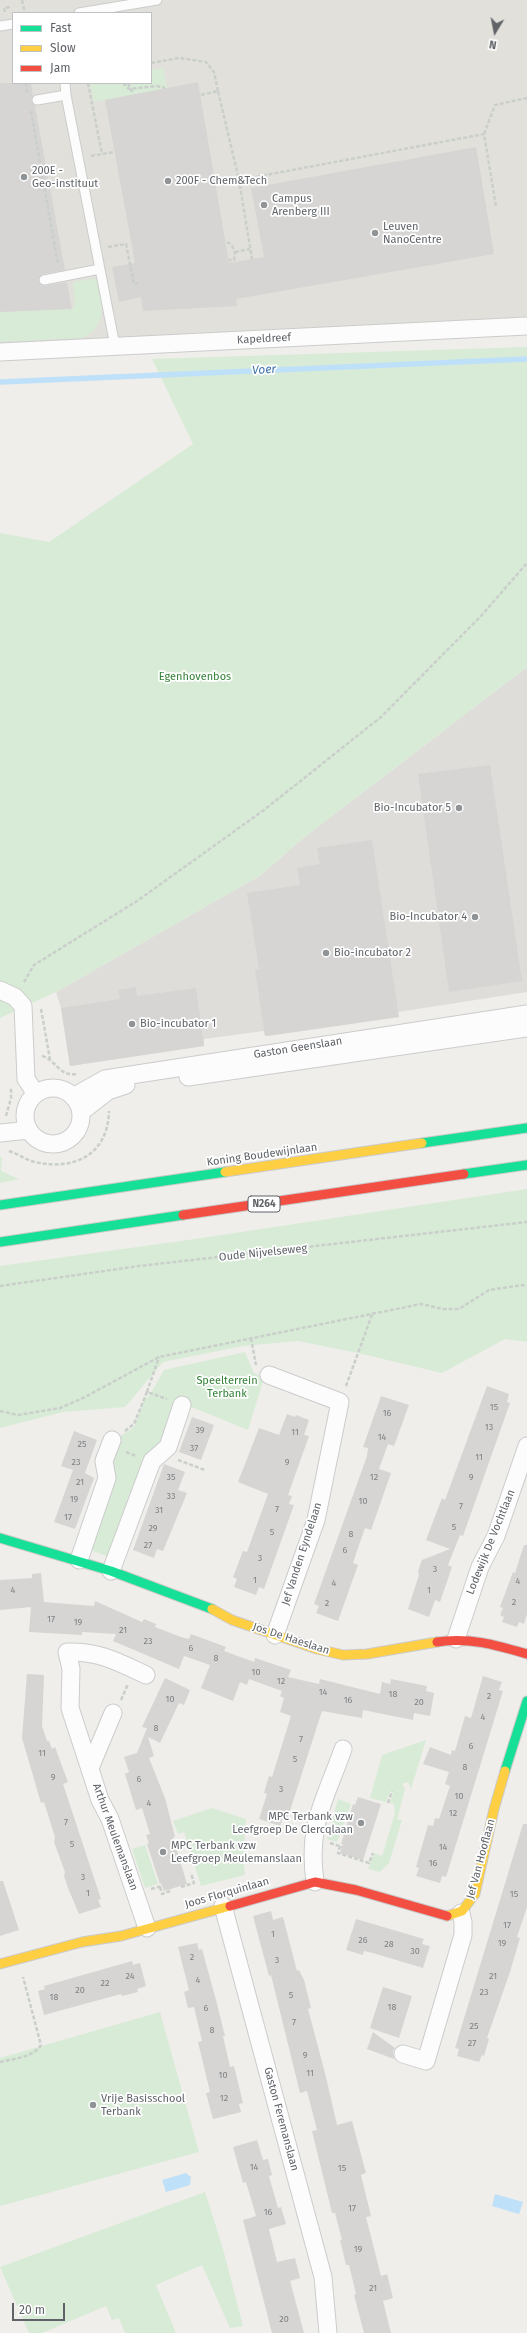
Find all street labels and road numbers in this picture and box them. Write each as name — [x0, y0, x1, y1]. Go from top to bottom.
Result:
street label: Kapeldreef — [237, 331, 291, 347]
street label: Gaston Geenslaan — [253, 1034, 343, 1062]
street label: Koning Boudewijnlaan — [206, 1141, 318, 1169]
road number: N264 — [248, 1196, 280, 1212]
street label: Oude Nijvelseweg — [218, 1242, 308, 1264]
street label: Lodewijk De Vochtlaan — [464, 1488, 518, 1596]
street label: Jef Vanden Eyndelaan — [279, 1501, 325, 1607]
street label: Jos De Haeslaan — [251, 1620, 331, 1658]
street label: Arthur Meulemanslaan — [89, 1782, 141, 1892]
street label: Jef Van Hooflaan — [464, 1818, 498, 1900]
street label: Joos Florquinlaan — [183, 1875, 271, 1911]
street label: Gaston Feremanslaan — [261, 2066, 301, 2172]

